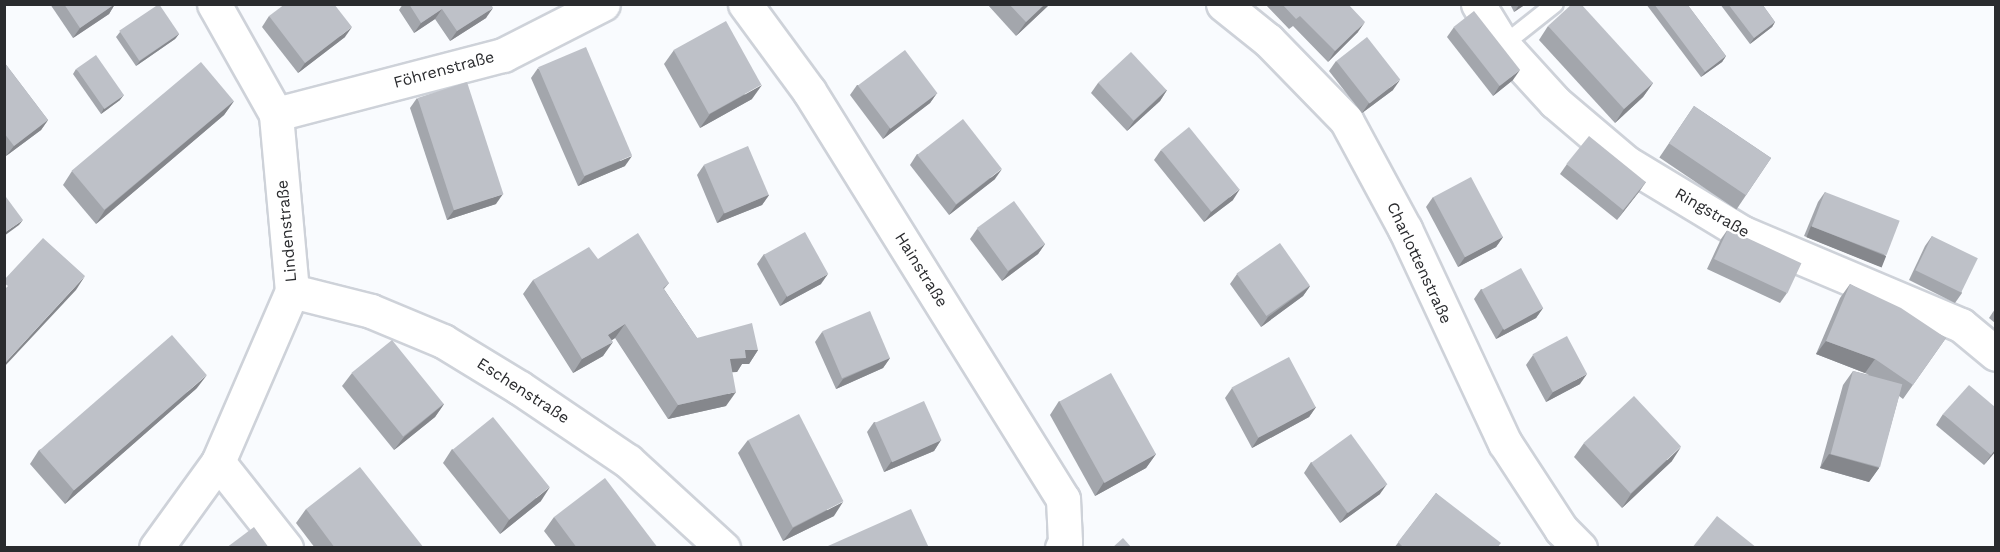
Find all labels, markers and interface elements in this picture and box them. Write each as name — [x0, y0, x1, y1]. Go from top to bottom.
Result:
street label: Föhrenstraße — [392, 47, 496, 93]
street label: Lindenstraße — [273, 179, 301, 283]
street label: Ringstraße — [1671, 184, 1753, 242]
street label: Charlottenstraße — [1382, 199, 1456, 327]
street label: Hainstraße — [890, 229, 952, 311]
street label: Eschenstraße — [473, 354, 573, 428]

